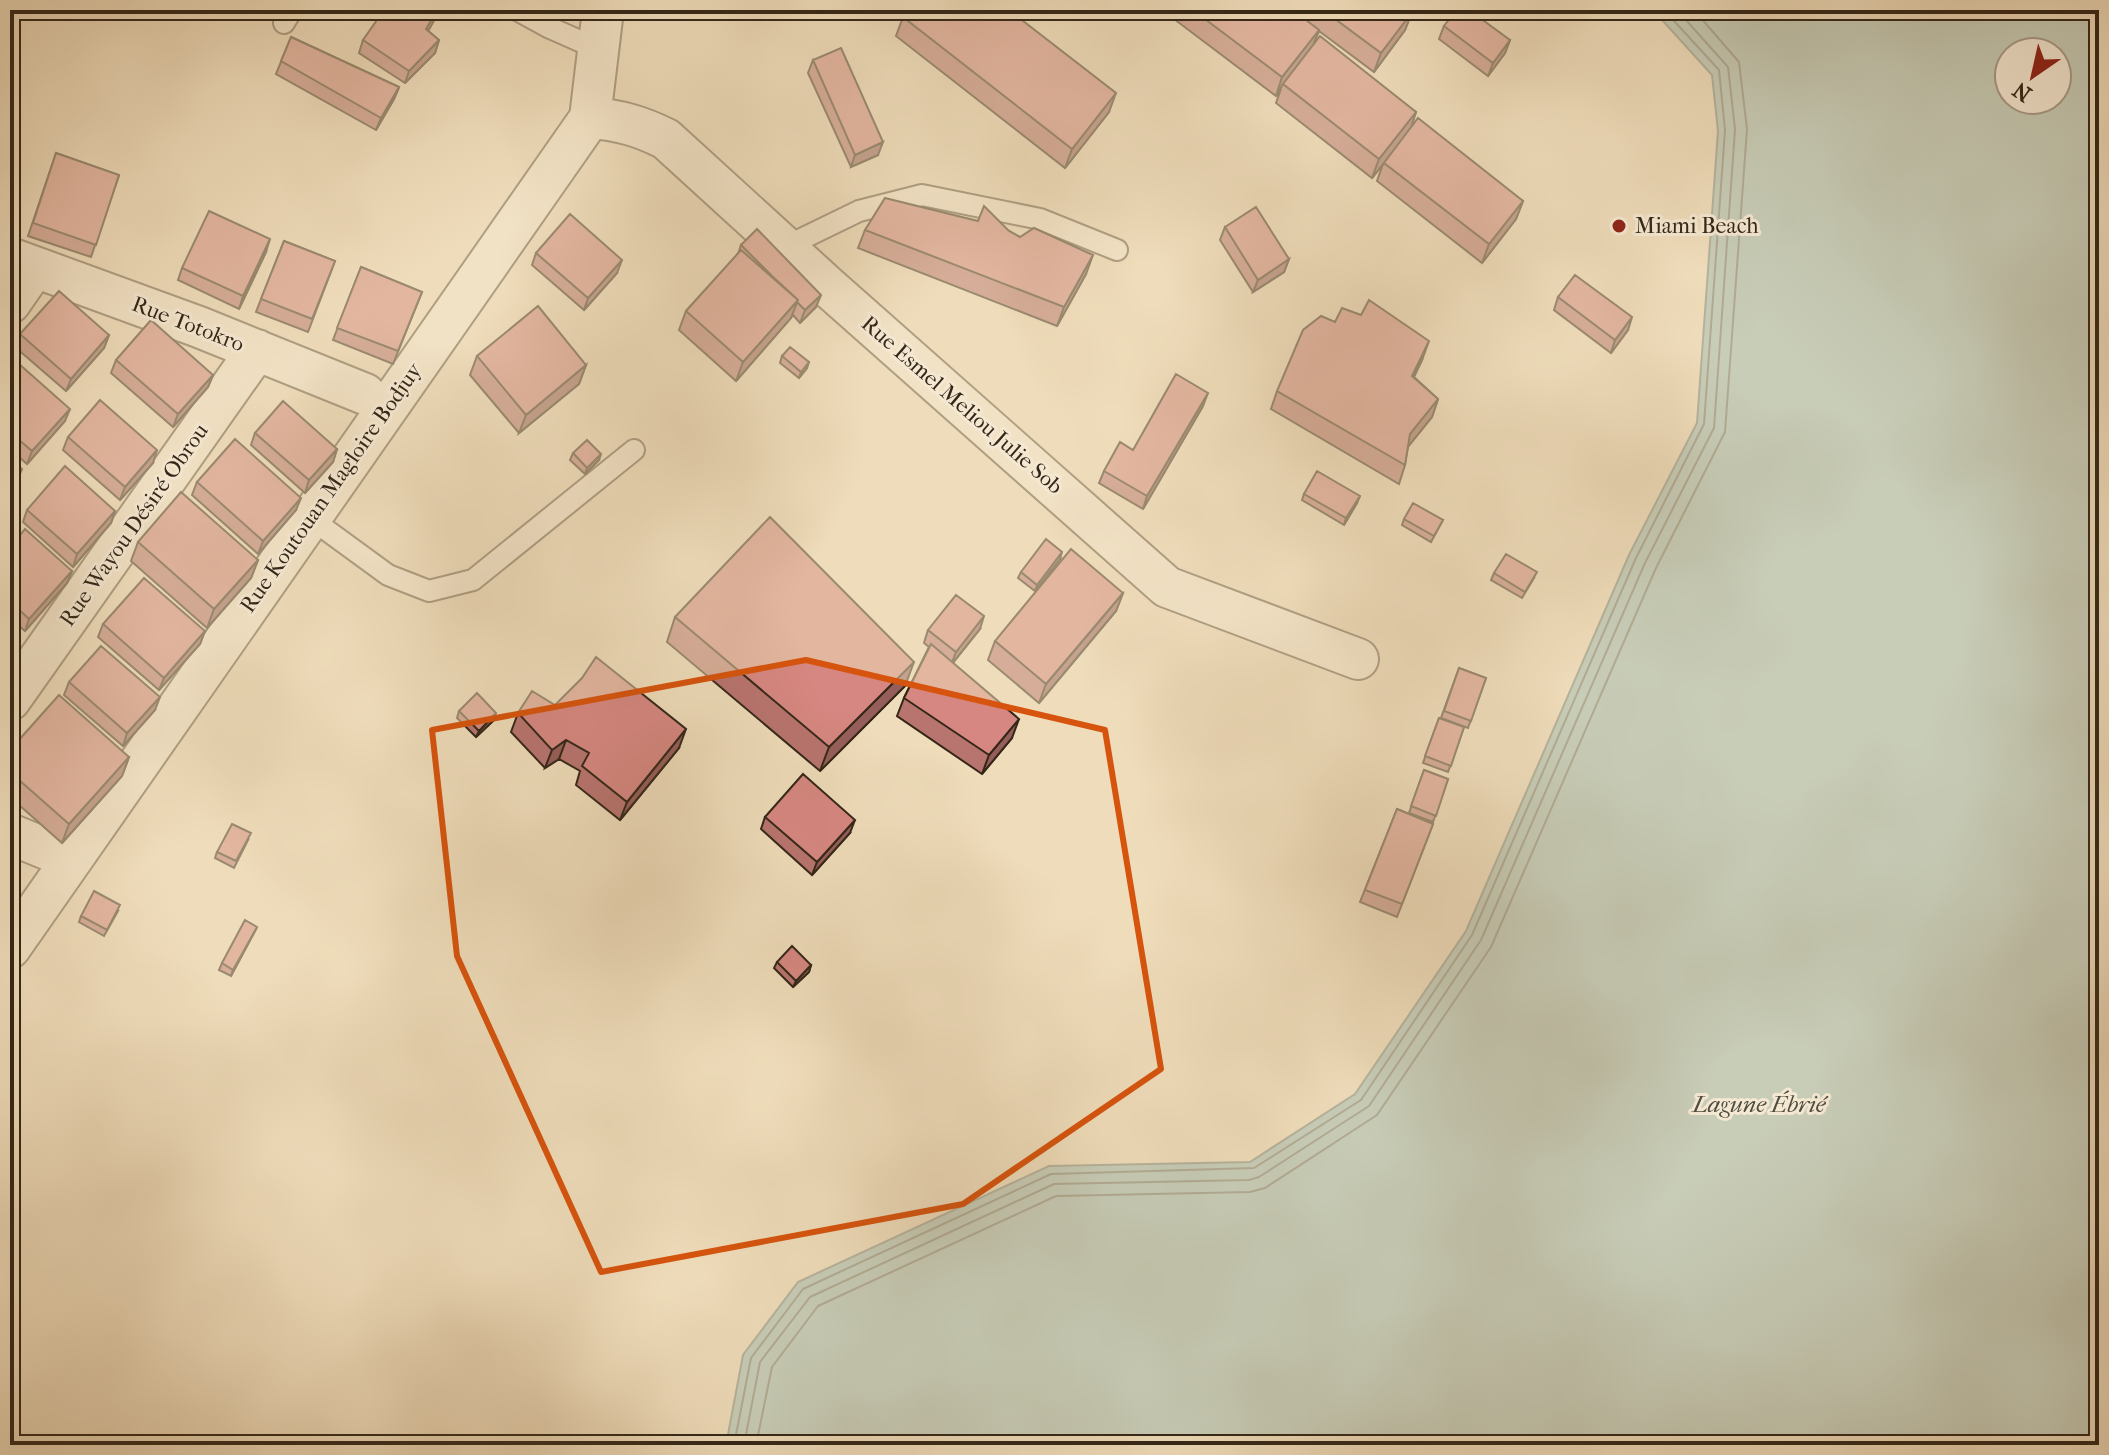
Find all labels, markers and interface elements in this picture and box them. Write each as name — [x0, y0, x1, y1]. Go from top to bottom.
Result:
north arrow — [1993, 36, 2073, 116]
text: N — [2008, 76, 2037, 107]
place label: Miami Beach — [1635, 213, 1759, 239]
marker: Miami Beach — [1610, 217, 1628, 235]
street label: Rue Totokro — [128, 291, 248, 357]
street label: Rue Esmel Meliou Julie Sob — [856, 310, 1068, 500]
street label: Rue Koutouan Magloire Bodjuy — [235, 357, 428, 618]
street label: Rue Wayou Désiré Obrou — [54, 418, 214, 631]
water label: Lagune Ébrié — [1691, 1090, 1829, 1118]

